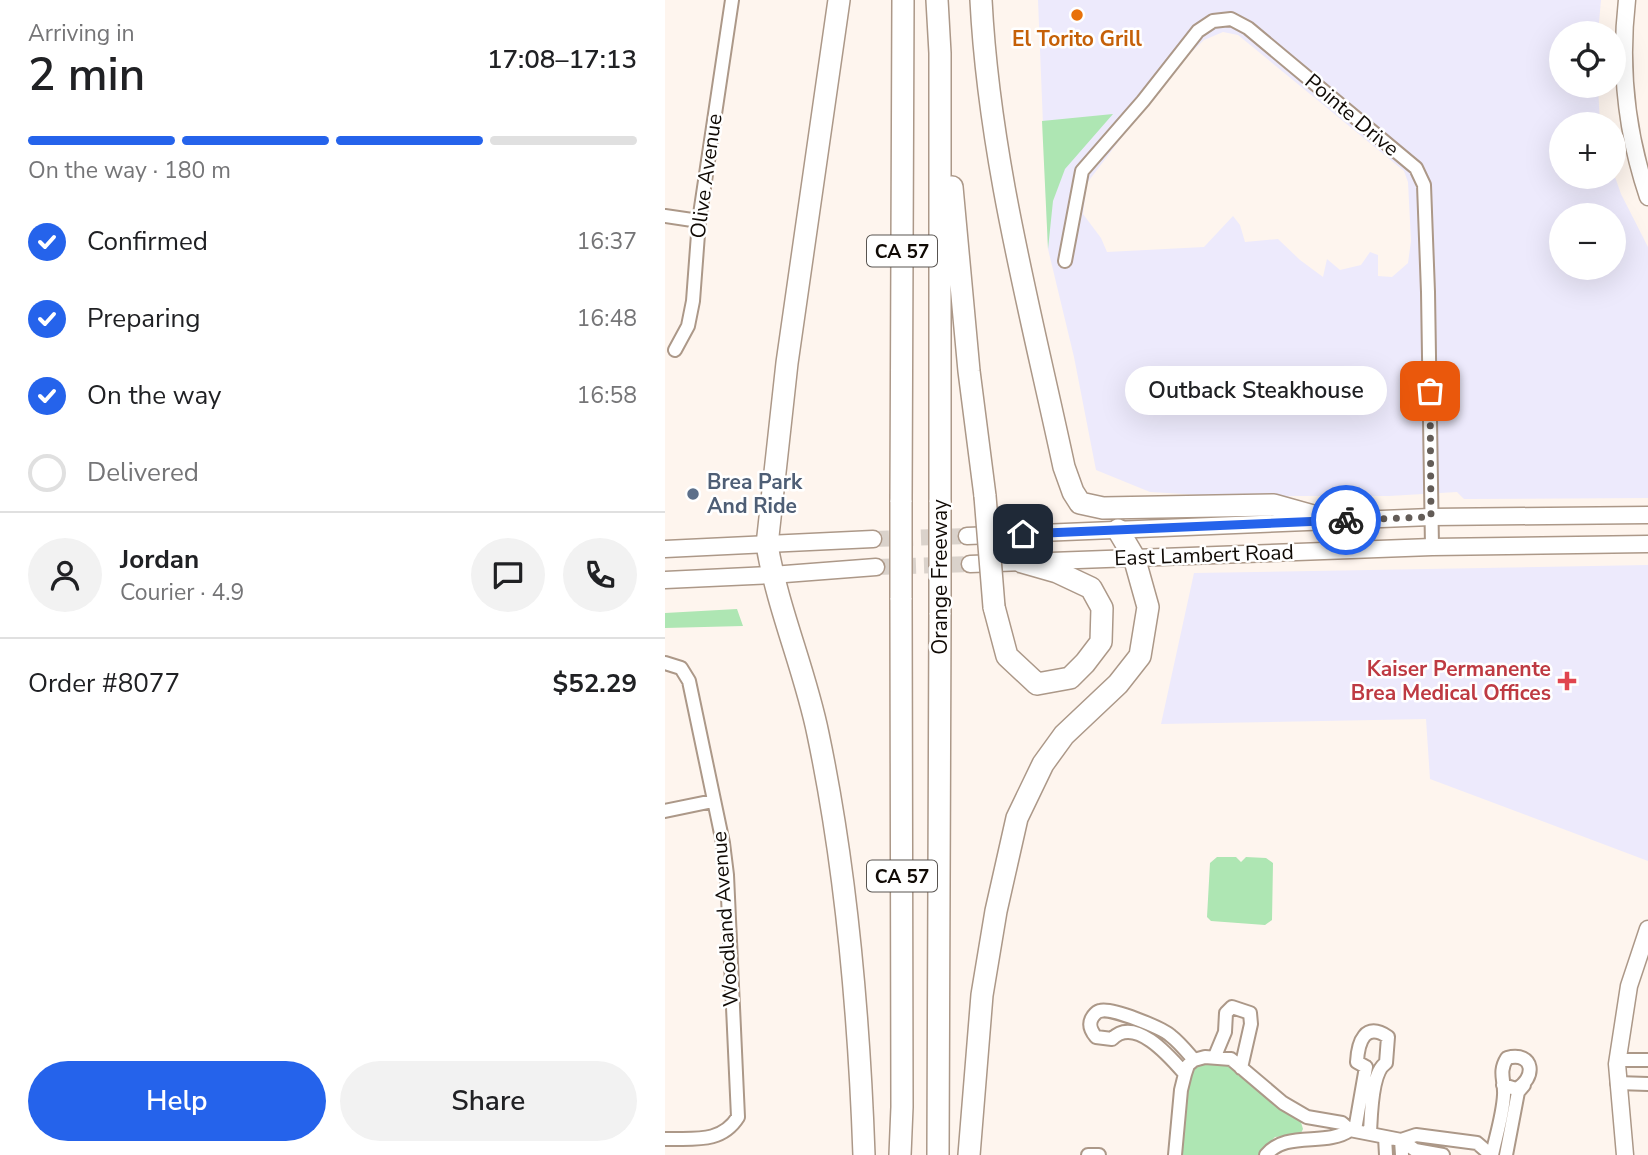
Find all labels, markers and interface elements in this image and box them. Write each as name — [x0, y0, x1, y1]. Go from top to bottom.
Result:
marker: El Torito Grill — [1069, 7, 1085, 23]
text: Arriving in — [28, 18, 135, 49]
map controls — [1549, 21, 1626, 280]
button: locate — [1549, 21, 1626, 98]
place label: El Torito Grill — [1012, 25, 1142, 53]
text: 17:08–17:13 — [487, 42, 637, 77]
text: 2 min — [28, 43, 145, 106]
street label: Pointe Drive — [1299, 67, 1405, 163]
street label: Olive Avenue — [683, 112, 729, 240]
button: + — [1549, 112, 1626, 189]
text: On the way · 180 m — [28, 155, 231, 186]
button: − — [1549, 203, 1626, 280]
icon: check — [28, 223, 66, 261]
text: Confirmed — [87, 224, 208, 259]
text: 16:37 — [577, 226, 637, 257]
road number: CA 57 — [867, 235, 937, 266]
icon: check — [28, 300, 66, 338]
text: Preparing — [87, 301, 200, 336]
text: 16:48 — [577, 303, 637, 334]
pin — [1400, 361, 1460, 421]
callout: Outback Steakhouse — [1126, 366, 1388, 416]
icon: bag — [1411, 372, 1449, 410]
text: Outback Steakhouse — [1148, 375, 1364, 406]
icon: check — [28, 377, 66, 415]
text: On the way — [87, 378, 221, 413]
text: 16:58 — [577, 380, 637, 411]
text: Delivered — [87, 455, 199, 490]
place label: Brea Park And Ride — [707, 468, 803, 520]
courier — [1311, 485, 1381, 555]
marker: Brea Park And Ride — [685, 486, 701, 502]
street label: Orange Freeway — [926, 499, 954, 655]
icon: bike — [1327, 501, 1365, 539]
pin — [993, 504, 1053, 564]
icon: home — [1004, 515, 1042, 553]
button: person — [28, 538, 102, 612]
button: chat — [471, 538, 545, 612]
button: phone — [563, 538, 637, 612]
street label: East Lambert Road — [1114, 538, 1294, 572]
text: Jordan — [120, 542, 199, 577]
text: Courier · 4.9 — [120, 577, 244, 608]
place label: Kaiser Permanente Brea Medical Offices — [1351, 655, 1551, 707]
text: Order #8077 — [28, 666, 180, 701]
text: $52.29 — [553, 666, 637, 701]
marker: Kaiser Permanente Brea Medical Offices — [1557, 671, 1577, 691]
street label: Woodland Avenue — [705, 830, 745, 1008]
road number: CA 57 — [867, 860, 937, 891]
button: Help — [28, 1061, 326, 1141]
button: Share — [340, 1061, 637, 1141]

